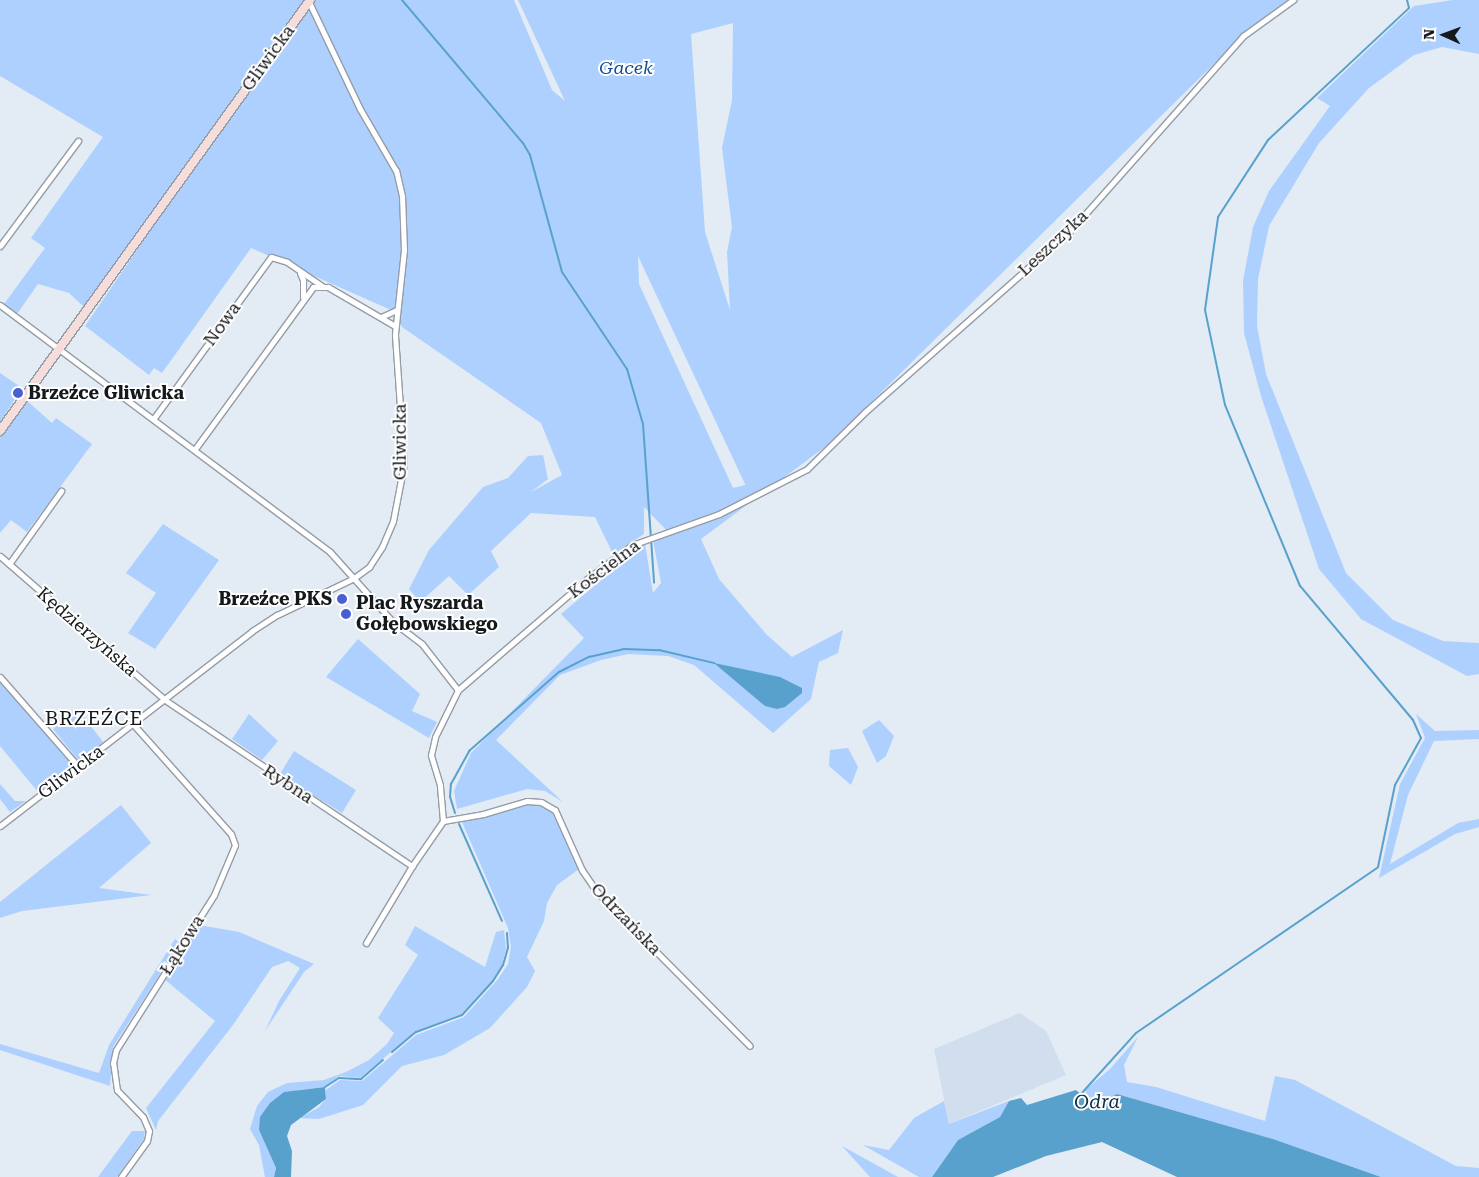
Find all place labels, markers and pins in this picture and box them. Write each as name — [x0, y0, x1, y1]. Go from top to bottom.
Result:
place label: Brzeźce Gliwicka — [28, 382, 184, 404]
marker: Brzeźce Gliwicka — [12, 387, 24, 399]
place label: Brzeźce PKS — [218, 588, 332, 610]
marker: Brzeźce PKS — [336, 593, 348, 605]
place label: Plac Ryszarda Gołębowskiego — [356, 593, 498, 636]
marker: Plac Ryszarda Gołębowskiego — [340, 608, 352, 620]

